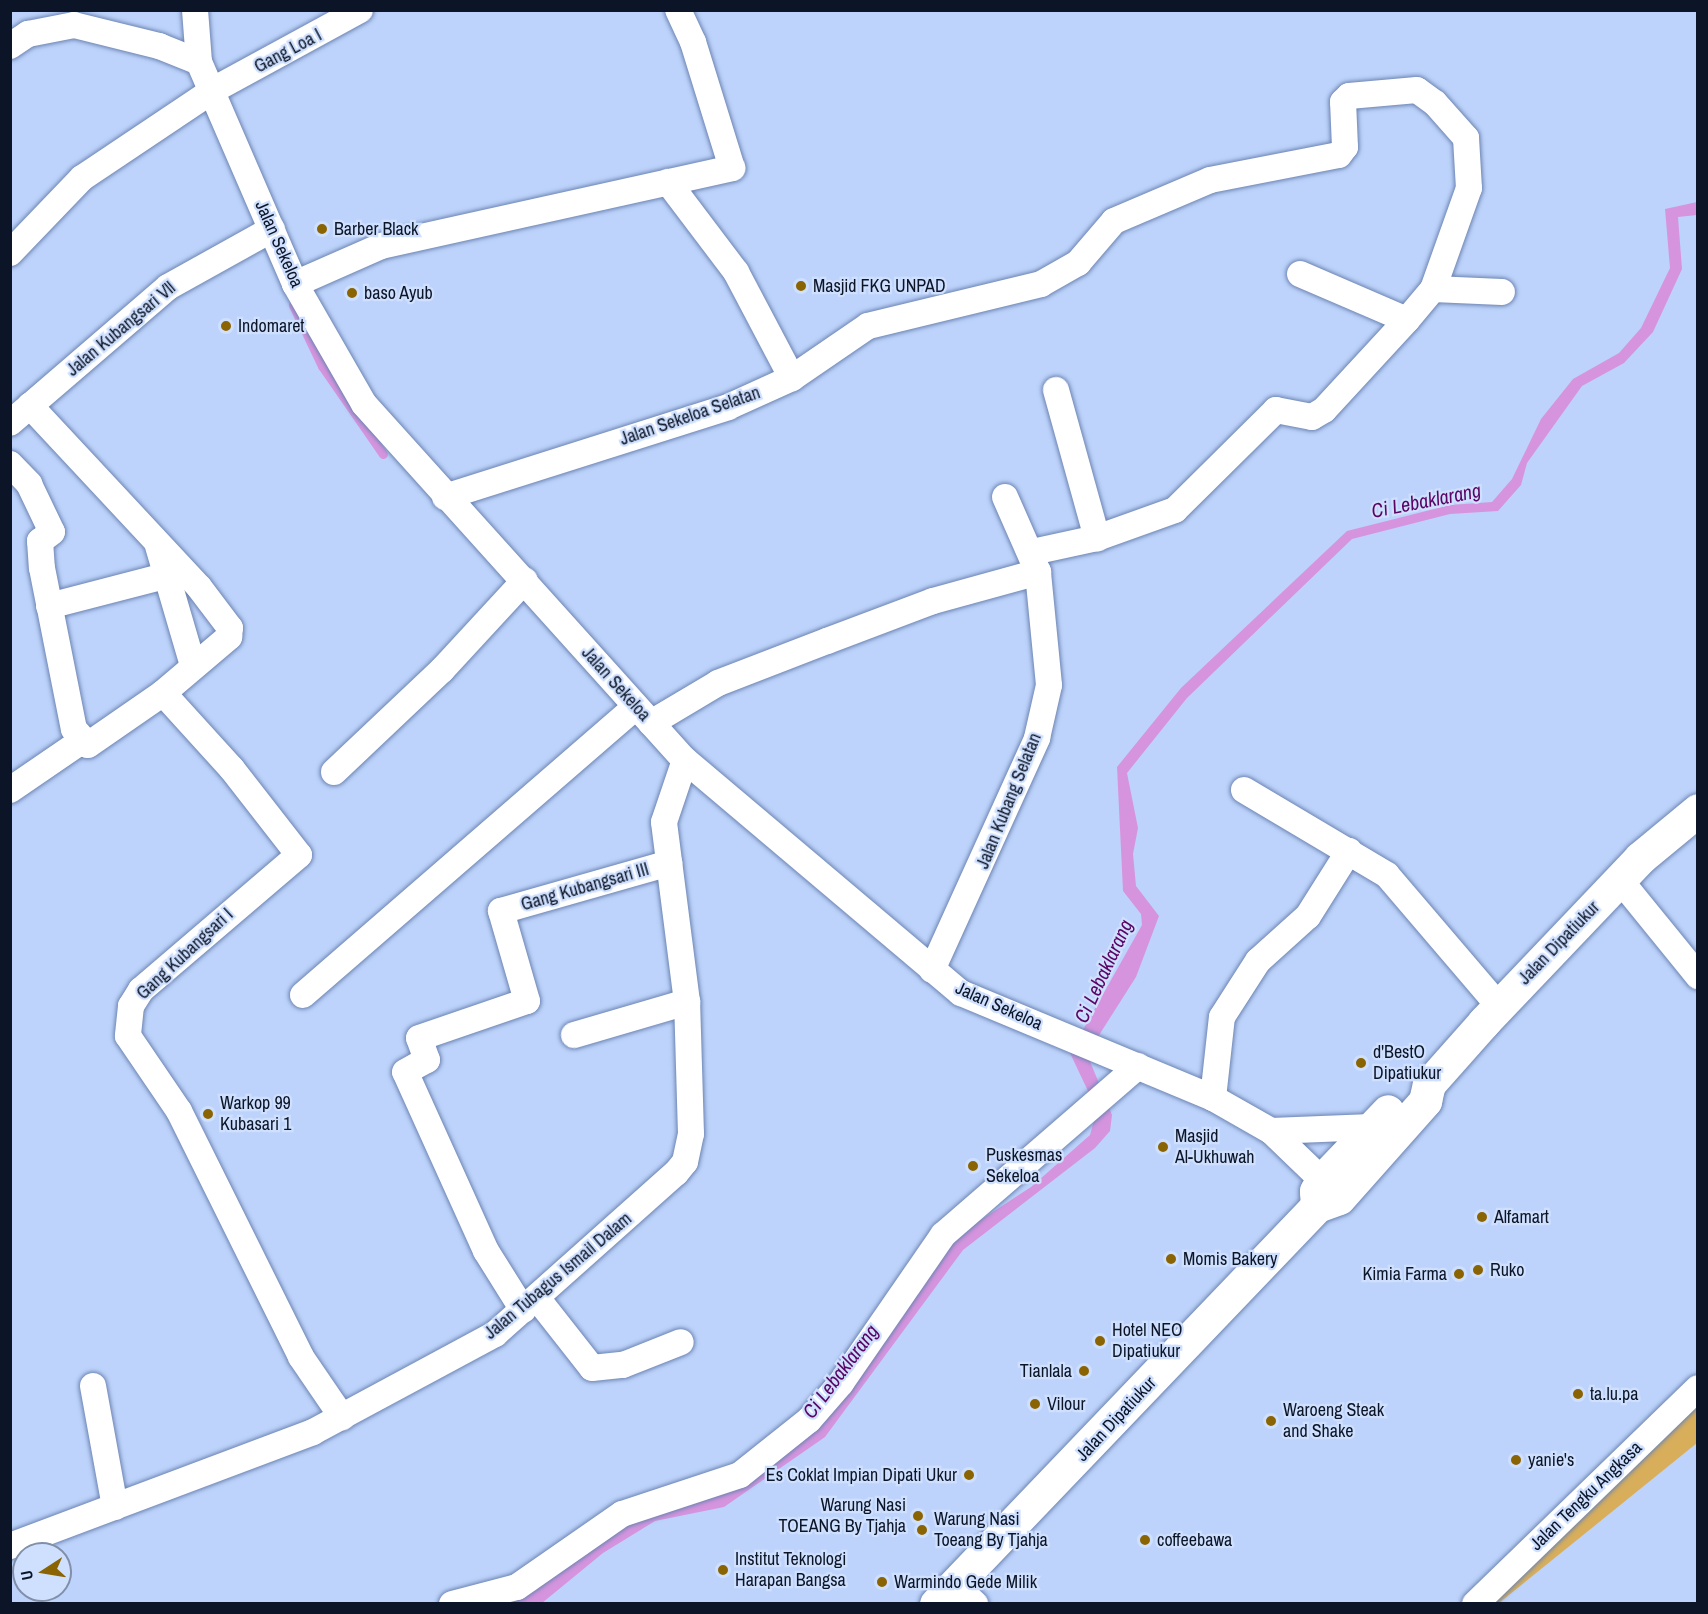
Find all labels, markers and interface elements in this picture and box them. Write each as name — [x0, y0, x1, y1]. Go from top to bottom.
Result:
street label: Gang Loa I — [251, 24, 325, 78]
street label: Jalan Sekeloa — [250, 197, 308, 291]
place label: Barber Black — [334, 218, 418, 240]
marker: Barber Black — [315, 222, 329, 236]
place label: Masjid FKG UNPAD — [813, 275, 946, 297]
street label: Jalan Kubangsari Vll — [62, 277, 180, 381]
marker: Masjid FKG UNPAD — [794, 279, 808, 293]
place label: baso Ayub — [364, 282, 433, 304]
marker: baso Ayub — [345, 286, 359, 300]
place label: Indomaret — [238, 315, 304, 337]
marker: Indomaret — [219, 319, 233, 333]
street label: Jalan Sekeloa Selatan — [617, 382, 763, 450]
water label: Ci Lebaklarang — [1369, 478, 1483, 522]
street label: Jalan Sekeloa — [577, 642, 655, 726]
street label: Jalan Kubang Selatan — [972, 730, 1046, 872]
street label: Gang Kubangsari III — [519, 858, 651, 916]
street label: Jalan Dipatiukur — [1514, 897, 1604, 989]
street label: Gang Kubangsari I — [132, 904, 238, 1004]
water label: Ci Lebaklarang — [1069, 916, 1137, 1026]
street label: Jalan Sekeloa — [952, 977, 1046, 1035]
place label: d'BestO Dipatiukur — [1373, 1042, 1441, 1084]
marker: d'BestO Dipatiukur — [1354, 1056, 1368, 1070]
place label: Warkop 99 Kubasari 1 — [220, 1093, 291, 1136]
marker: Warkop 99 Kubasari 1 — [201, 1107, 215, 1121]
place label: Masjid Al-Ukhuwah — [1175, 1126, 1255, 1168]
marker: Masjid Al-Ukhuwah — [1156, 1140, 1170, 1154]
place label: Puskesmas Sekeloa — [986, 1145, 1062, 1188]
marker: Puskesmas Sekeloa — [964, 1157, 982, 1175]
place label: Alfamart — [1494, 1206, 1549, 1228]
street label: Jalan Tubagus Ismail Dalam — [480, 1208, 636, 1344]
marker: Alfamart — [1475, 1210, 1489, 1224]
place label: Momis Bakery — [1183, 1248, 1277, 1270]
marker: Momis Bakery — [1164, 1252, 1178, 1266]
place label: Ruko — [1490, 1259, 1524, 1281]
place label: Kimia Farma — [1362, 1263, 1447, 1285]
marker: Ruko — [1471, 1263, 1485, 1277]
marker: Kimia Farma — [1452, 1267, 1466, 1281]
water label: Ci Lebaklarang — [797, 1319, 883, 1423]
place label: Hotel NEO Dipatiukur — [1112, 1320, 1183, 1362]
marker: Hotel NEO Dipatiukur — [1093, 1334, 1107, 1348]
place label: Tianlala — [1020, 1360, 1072, 1382]
marker: Tianlala — [1077, 1364, 1091, 1378]
street label: Jalan Dipatiukur — [1071, 1372, 1161, 1466]
place label: ta.lu.pa — [1590, 1383, 1638, 1405]
marker: ta.lu.pa — [1571, 1387, 1585, 1401]
place label: Vilour — [1047, 1393, 1085, 1415]
marker: Vilour — [1028, 1397, 1042, 1411]
place label: Waroeng Steak and Shake — [1283, 1400, 1384, 1442]
marker: Waroeng Steak and Shake — [1264, 1414, 1278, 1428]
street label: Jalan Tengku Angkasa — [1525, 1437, 1647, 1555]
place label: yanie's — [1528, 1449, 1574, 1471]
marker: yanie's — [1509, 1453, 1523, 1467]
place label: Es Coklat Impian Dipati Ukur — [766, 1464, 957, 1486]
marker: Es Coklat Impian Dipati Ukur — [962, 1468, 976, 1482]
place label: Warung Nasi TOEANG By Tjahja — [778, 1495, 906, 1538]
marker: Warung Nasi TOEANG By Tjahja — [911, 1509, 925, 1523]
place label: Warung Nasi Toeang By Tjahja — [934, 1509, 1048, 1552]
marker: Warung Nasi Toeang By Tjahja — [915, 1523, 929, 1537]
place label: coffeebawa — [1157, 1529, 1232, 1551]
marker: coffeebawa — [1138, 1533, 1152, 1547]
north arrow — [12, 1542, 72, 1602]
place label: Institut Teknologi Harapan Bangsa — [735, 1549, 847, 1592]
marker: Institut Teknologi Harapan Bangsa — [716, 1563, 730, 1577]
text: U — [15, 1568, 38, 1582]
place label: Warmindo Gede Milik — [894, 1571, 1037, 1593]
marker: Warmindo Gede Milik — [875, 1575, 889, 1589]

